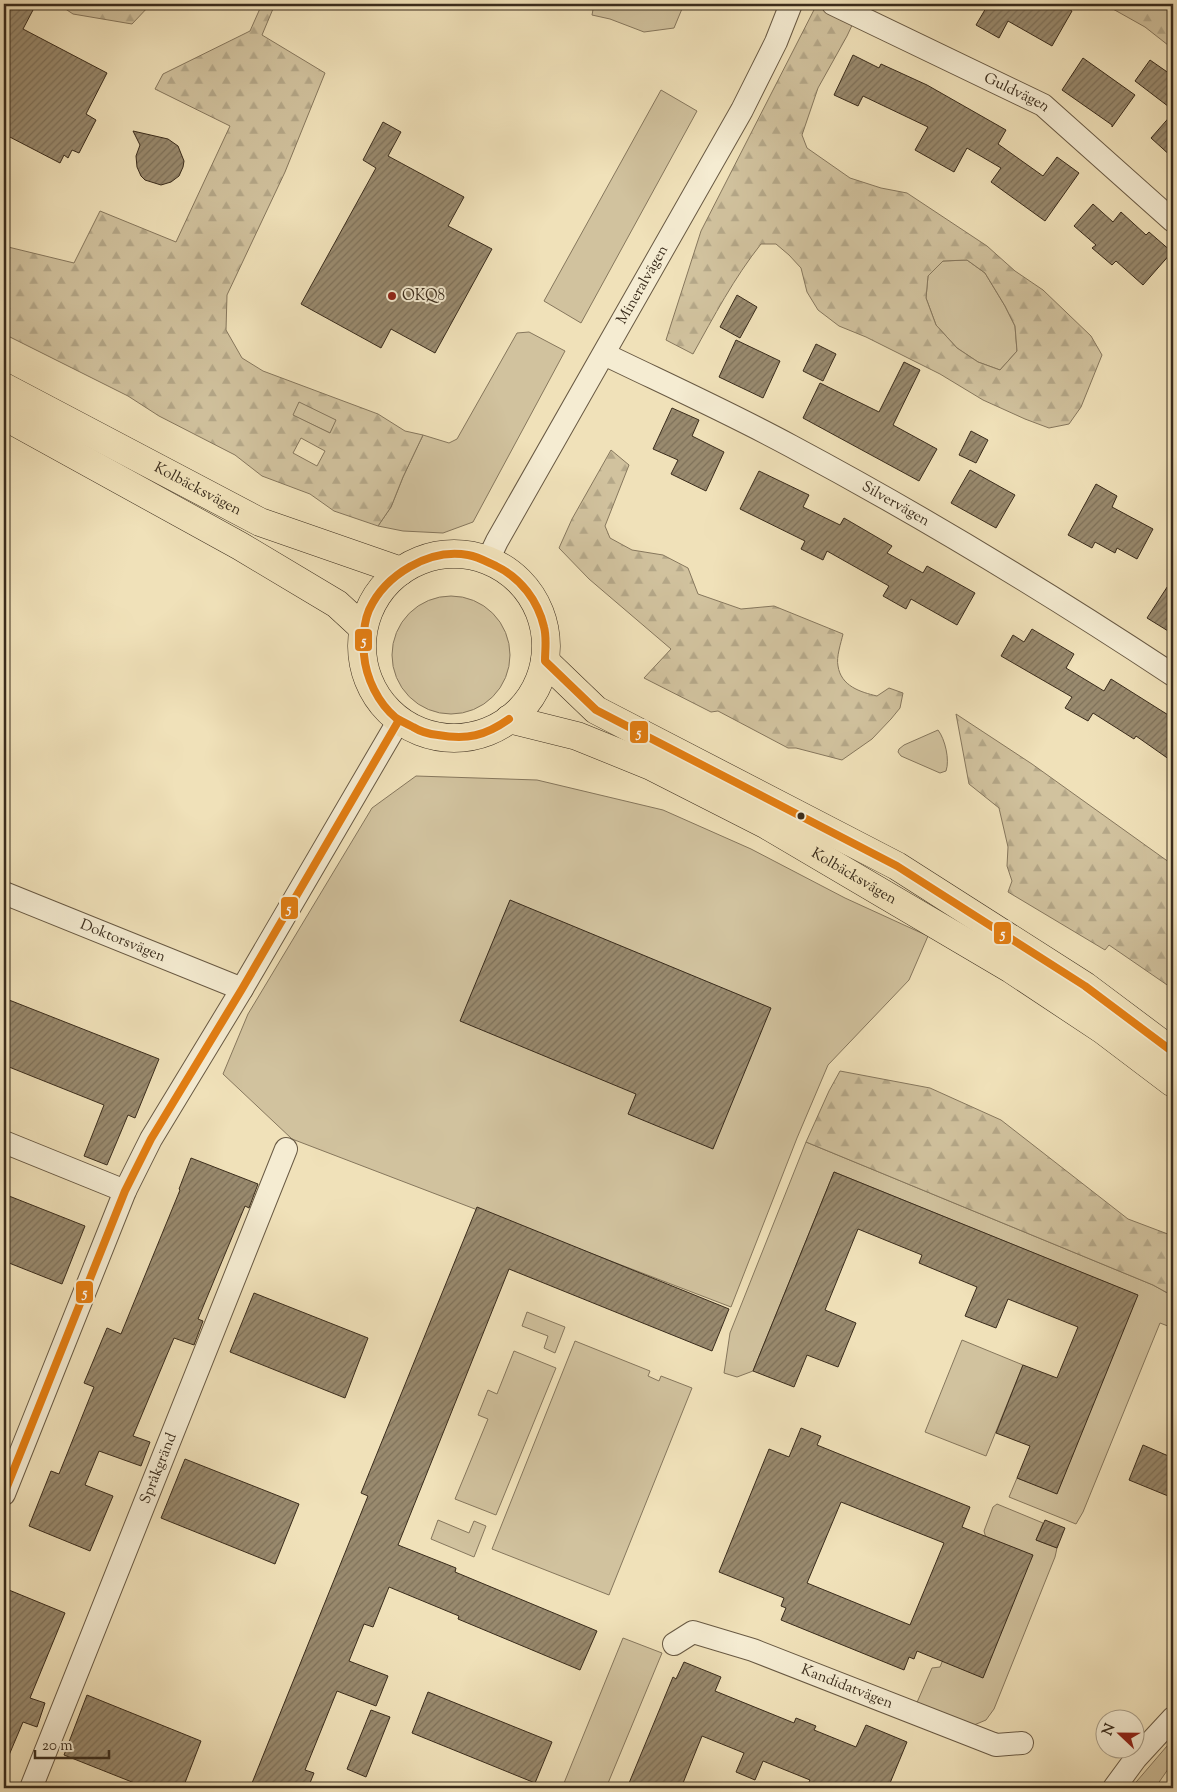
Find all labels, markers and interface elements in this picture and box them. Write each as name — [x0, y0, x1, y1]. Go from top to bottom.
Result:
street label: Guldvägen — [980, 68, 1055, 117]
street label: Mineralvägen — [612, 241, 674, 328]
place label: OKQ8 — [402, 286, 445, 307]
marker: OKQ8 — [386, 290, 398, 302]
street label: Kolbäcksvägen — [150, 457, 245, 521]
street label: Silvervägen — [858, 476, 934, 532]
line badge: 5 — [354, 628, 373, 652]
text: 5 — [361, 632, 367, 652]
line badge: 5 — [629, 720, 649, 744]
text: 5 — [636, 724, 642, 744]
unlabelled marker — [796, 811, 806, 821]
street label: Kolbäcksvägen — [807, 843, 901, 910]
line badge: 5 — [280, 896, 299, 920]
text: 5 — [286, 900, 292, 920]
street label: Doktorsvägen — [77, 914, 169, 968]
line badge: 5 — [993, 921, 1012, 945]
text: 5 — [1000, 925, 1006, 945]
line badge: 5 — [75, 1280, 94, 1304]
text: 5 — [82, 1284, 88, 1304]
street label: Språkgränd — [135, 1429, 182, 1507]
street label: Kandidatvägen — [798, 1659, 896, 1714]
north arrow — [1094, 1710, 1144, 1760]
text: N — [1098, 1721, 1121, 1739]
scale bar — [35, 1727, 109, 1759]
text: 20 m — [42, 1736, 73, 1757]

